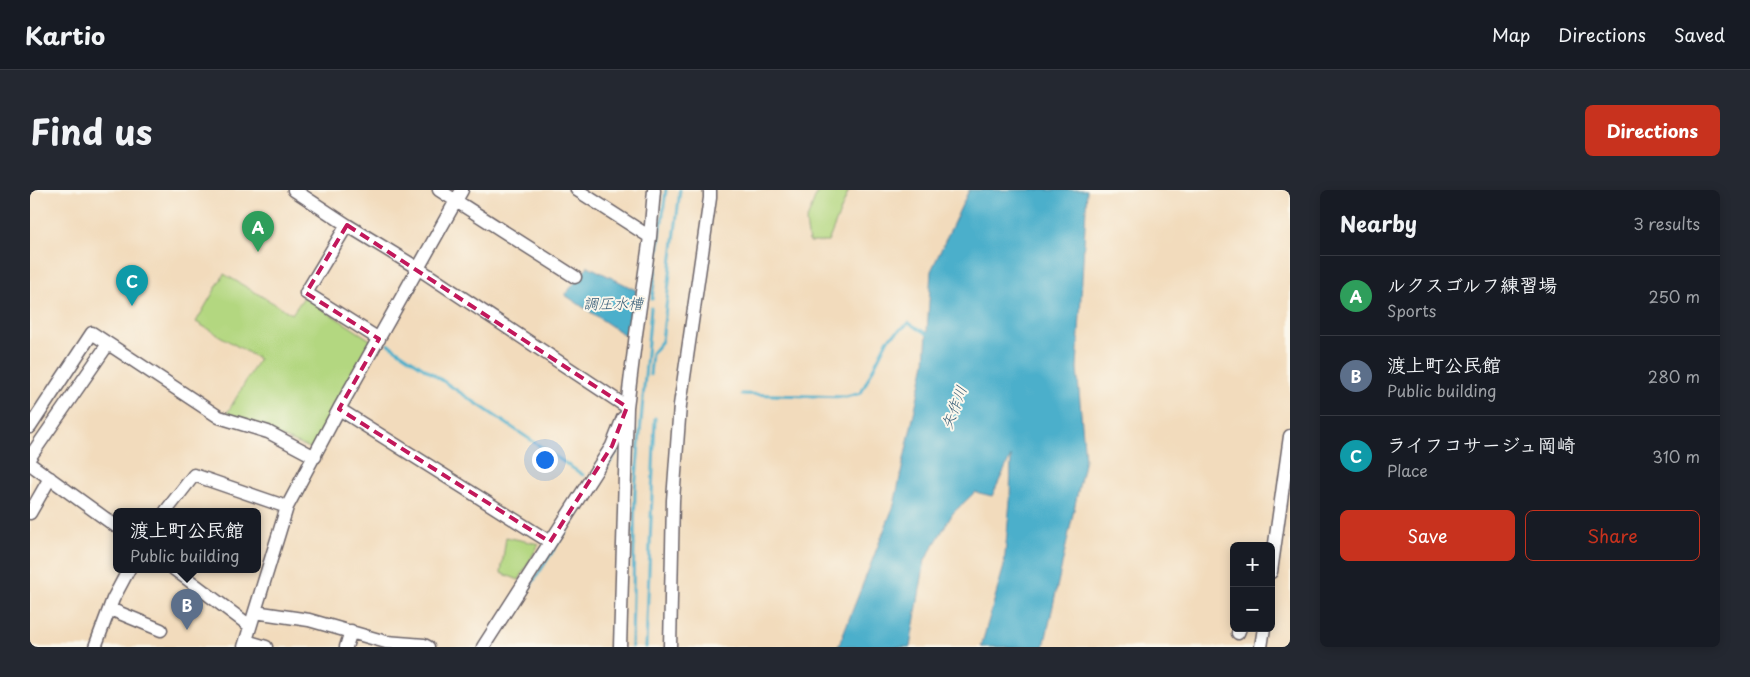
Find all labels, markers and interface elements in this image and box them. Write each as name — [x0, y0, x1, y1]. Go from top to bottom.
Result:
text: Kartio — [25, 17, 105, 53]
text: Map — [1492, 21, 1530, 48]
text: Directions — [1558, 21, 1646, 48]
text: Saved — [1674, 21, 1725, 48]
text: Find us — [30, 104, 152, 157]
button: Directions — [1585, 105, 1720, 156]
text: Nearby — [1340, 207, 1417, 239]
pin: A — [242, 211, 274, 252]
text: 3 results — [1633, 211, 1700, 235]
pin: C — [116, 265, 148, 306]
text: ルクスゴルフ練習場 — [1387, 270, 1557, 298]
text: A — [1350, 284, 1362, 308]
text: 250 m — [1649, 284, 1700, 308]
water label: 調圧水槽 — [583, 291, 645, 314]
text: Sports — [1387, 298, 1436, 322]
text: 渡上町公民館 — [1387, 350, 1501, 378]
text: B — [1351, 364, 1361, 388]
text: 280 m — [1648, 364, 1700, 388]
text: Public building — [1387, 378, 1497, 402]
water label: 矢作川 — [934, 382, 972, 432]
text: ライフコサージュ岡崎 — [1387, 430, 1575, 458]
text: C — [1350, 444, 1362, 468]
text: 310 m — [1652, 444, 1700, 468]
your location — [532, 447, 558, 473]
text: Place — [1387, 458, 1428, 482]
popup — [113, 508, 261, 573]
button: Save — [1340, 510, 1515, 561]
button: Share — [1525, 510, 1700, 561]
text: 渡上町公民館 — [130, 515, 244, 543]
map controls — [1230, 542, 1275, 632]
button: + — [1230, 542, 1275, 587]
text: Public building — [130, 543, 240, 567]
button: − — [1230, 587, 1275, 632]
pin: B — [171, 589, 203, 630]

